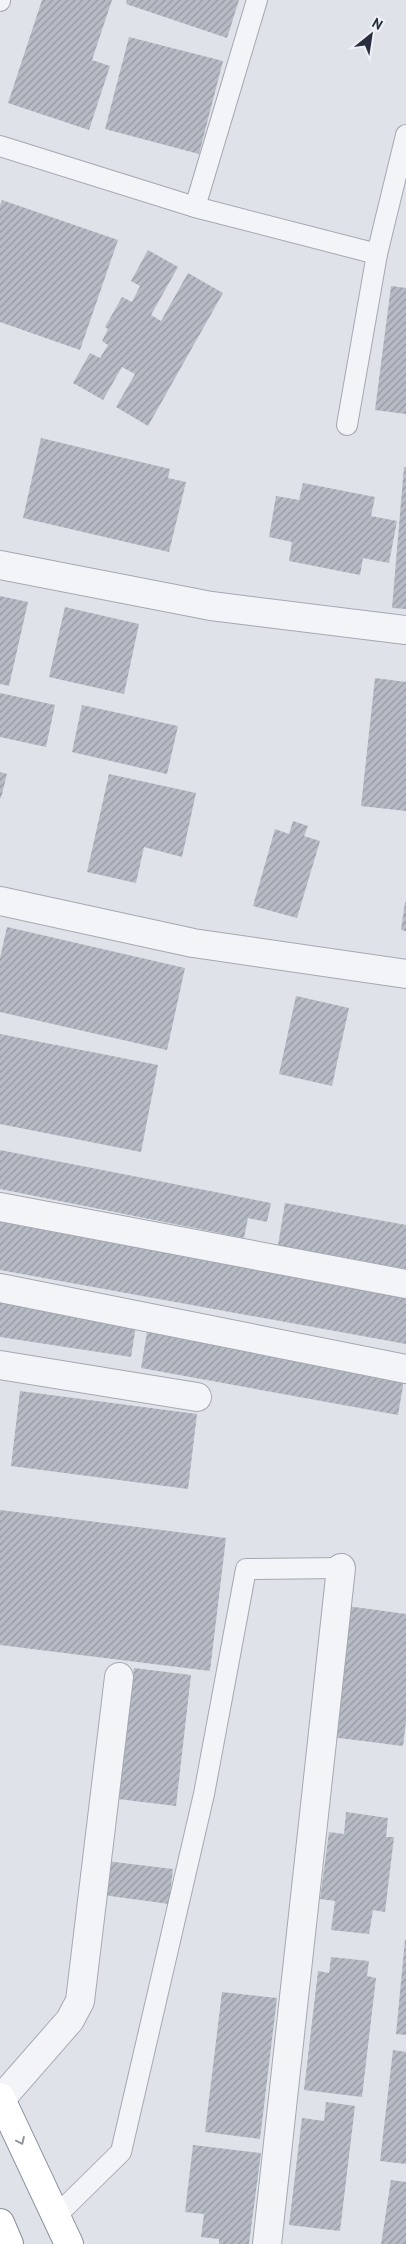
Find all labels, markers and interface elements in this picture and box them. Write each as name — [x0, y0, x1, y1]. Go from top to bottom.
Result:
north arrow — [346, 10, 396, 60]
text: N — [369, 14, 386, 34]
one-way arrow — [15, 2136, 25, 2145]

